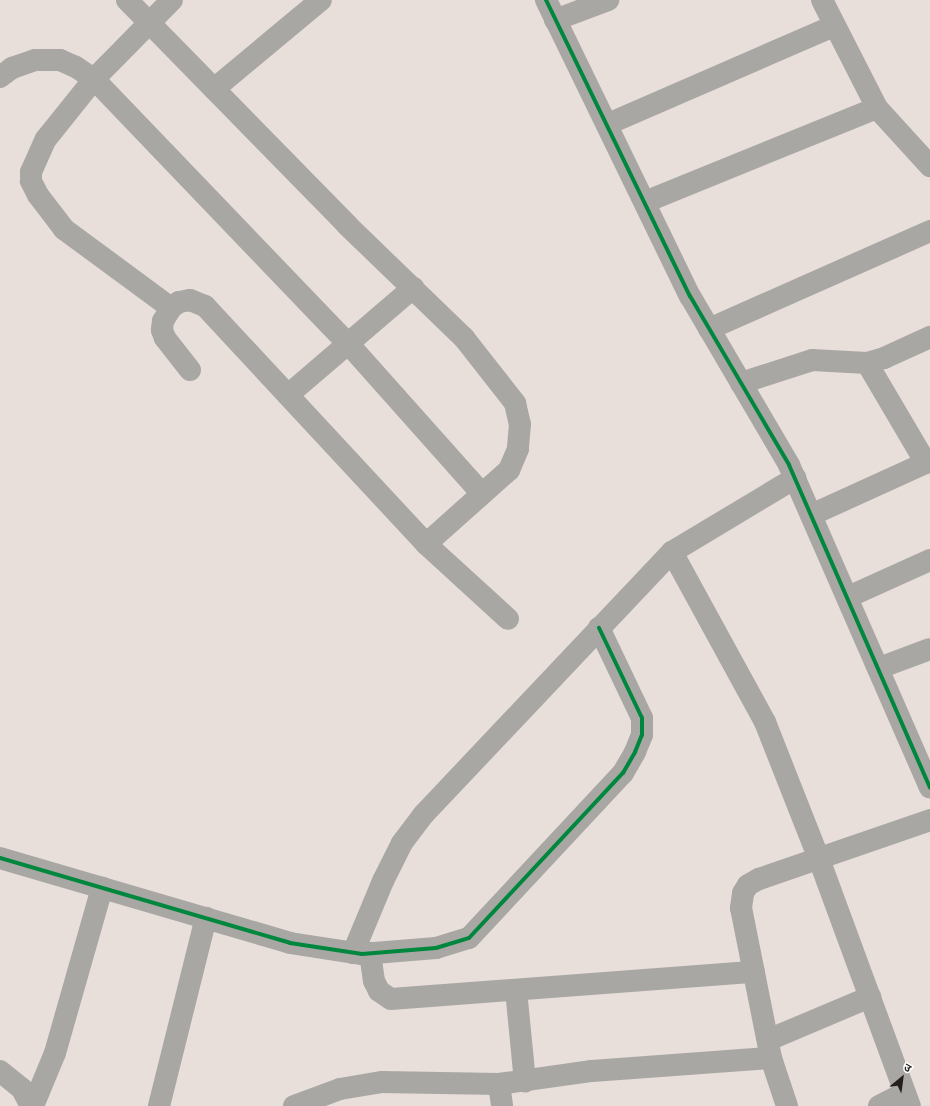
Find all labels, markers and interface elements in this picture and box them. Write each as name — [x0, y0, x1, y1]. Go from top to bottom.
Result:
north arrow — [882, 1058, 922, 1098]
text: उ — [902, 1061, 914, 1074]

